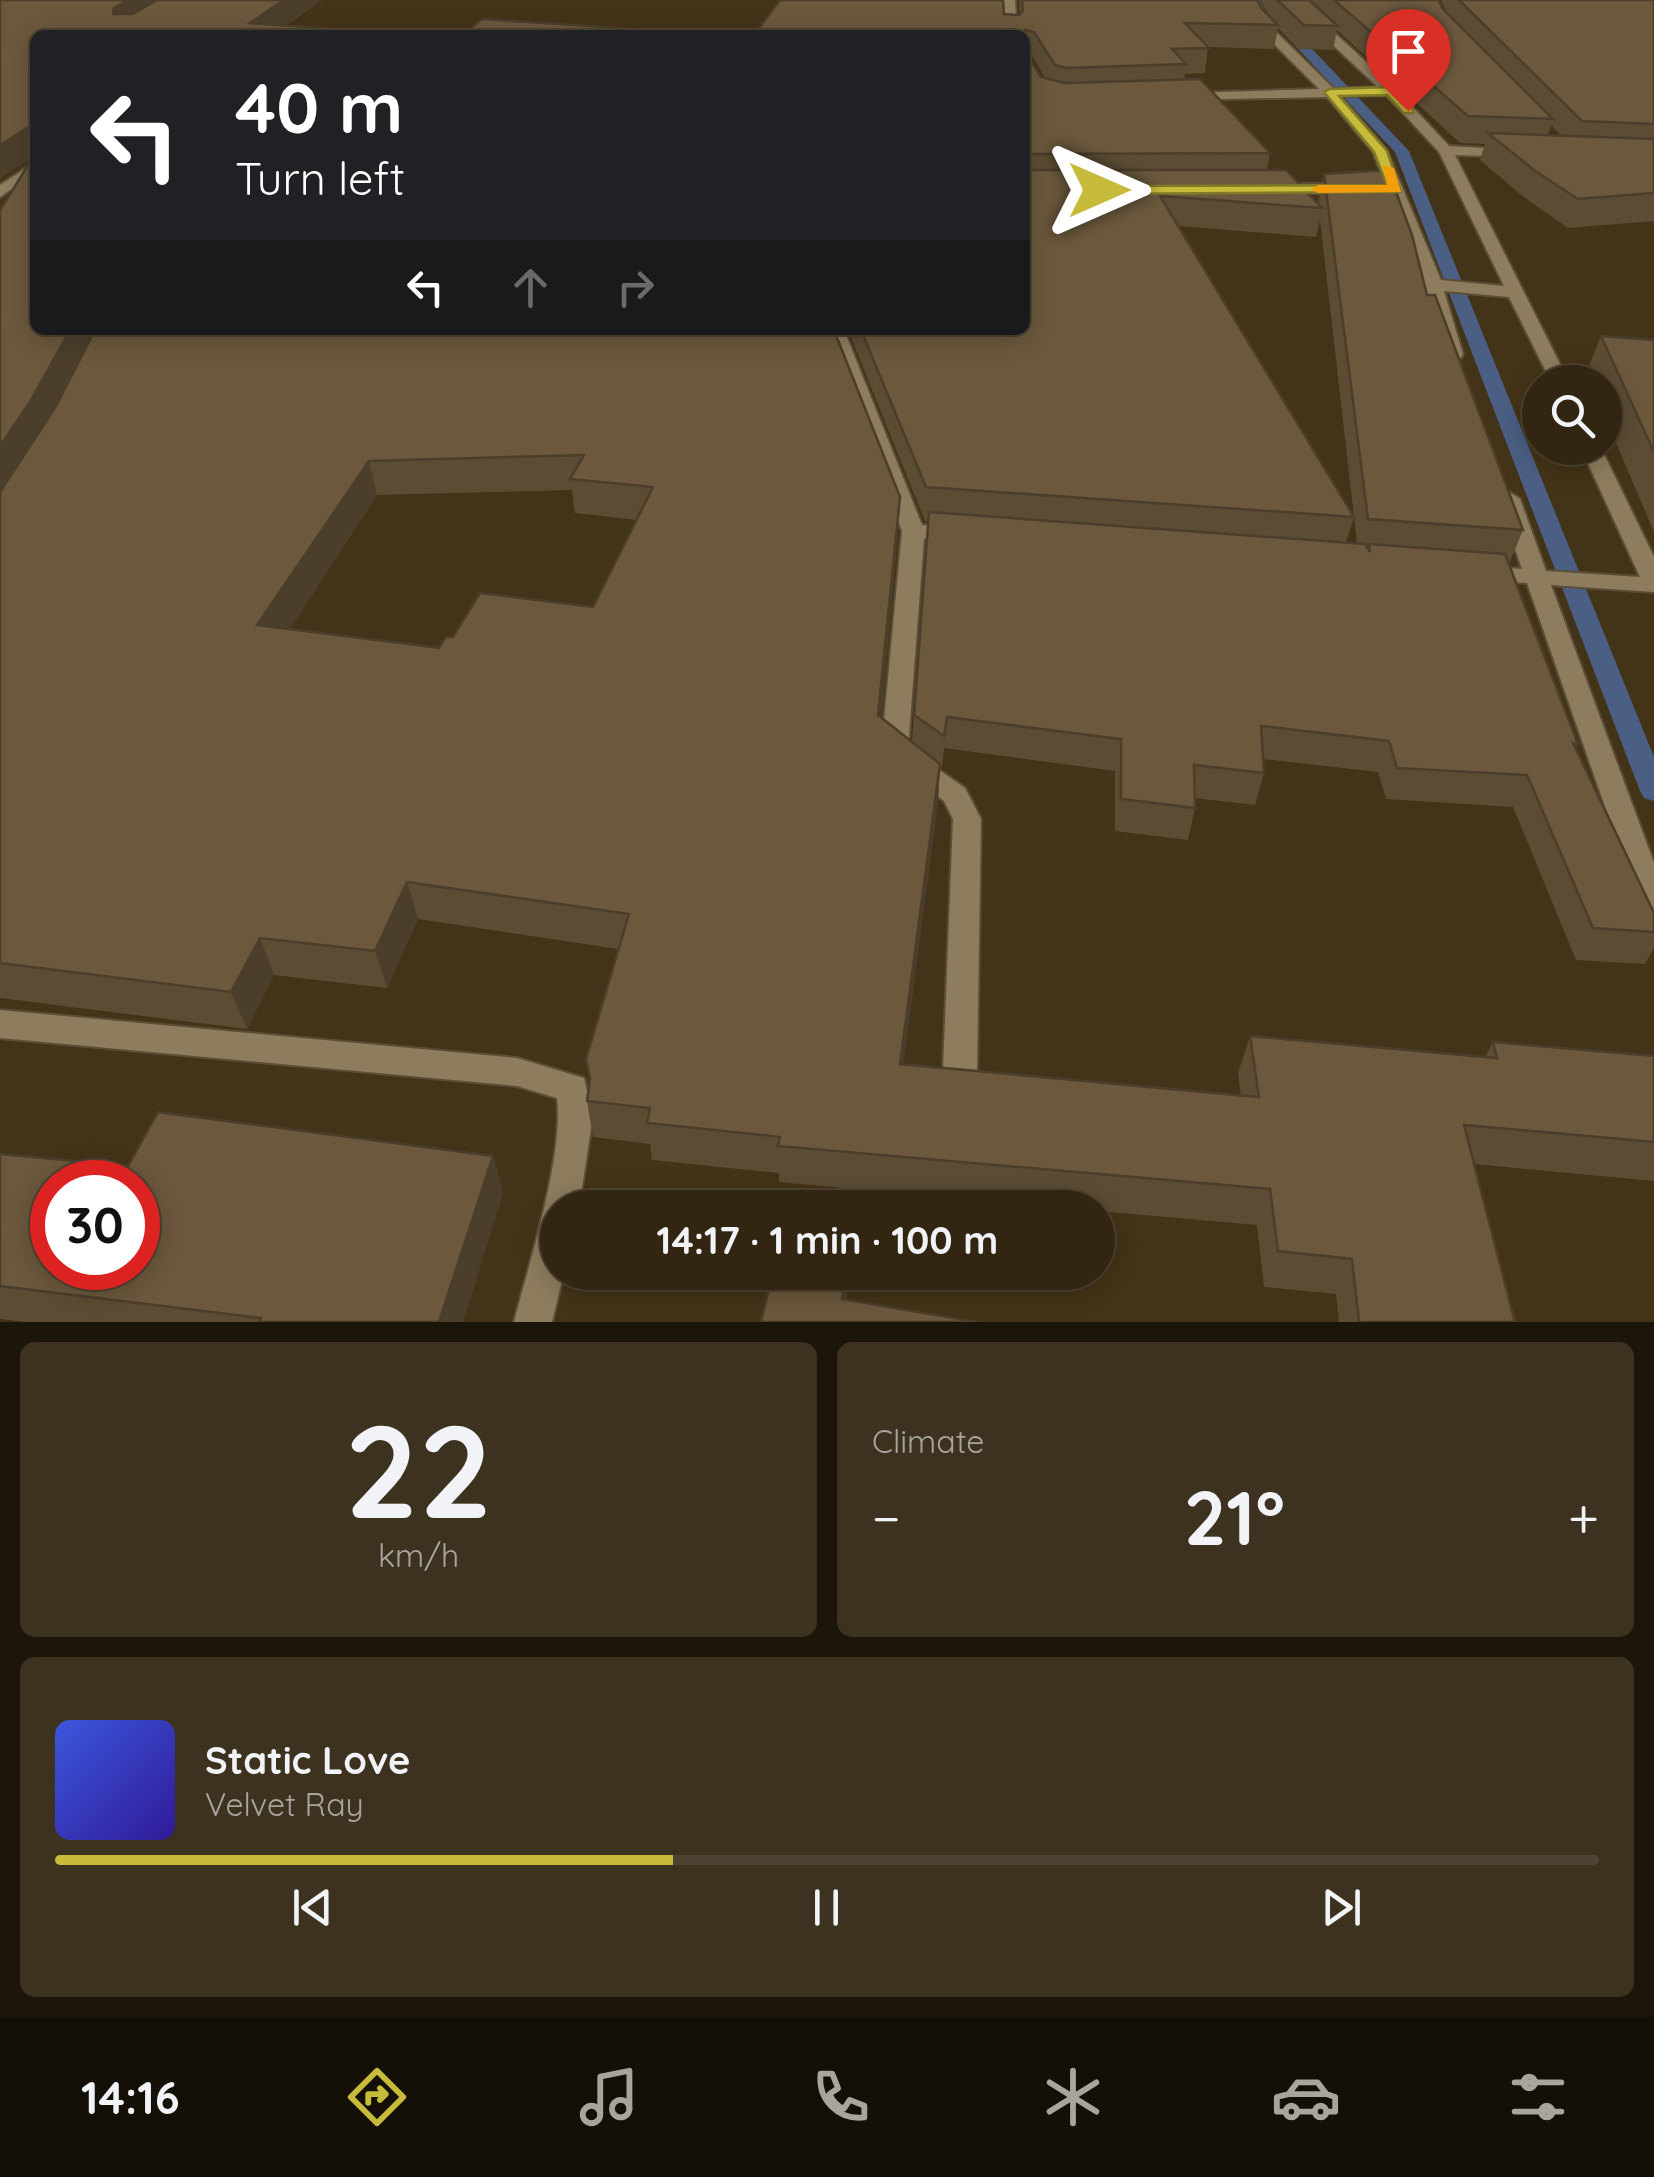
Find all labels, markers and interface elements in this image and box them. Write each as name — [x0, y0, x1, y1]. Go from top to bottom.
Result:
pin — [1366, 9, 1451, 112]
icon: arrive — [1381, 24, 1436, 79]
text: 40 m — [235, 63, 403, 151]
icon: left — [70, 70, 200, 200]
position arrow — [1047, 138, 1151, 242]
text: Turn left — [235, 150, 405, 206]
icon: left — [398, 260, 453, 315]
icon: ahead — [503, 260, 558, 315]
icon: right — [608, 260, 663, 315]
map controls — [1522, 365, 1622, 465]
button: search — [1522, 365, 1622, 465]
speed limit sign: 30 — [30, 1160, 160, 1290]
text: 14:17 · 1 min · 100 m — [657, 1216, 998, 1264]
text: 22 — [345, 1388, 492, 1551]
text: Climate — [872, 1421, 984, 1461]
text: 21° — [1184, 1470, 1285, 1564]
text: − — [872, 1483, 901, 1552]
text: + — [1568, 1483, 1599, 1552]
text: km/h — [378, 1535, 459, 1575]
text: Static Love — [205, 1736, 410, 1784]
text: Velvet Ray — [205, 1784, 364, 1824]
icon: previous — [285, 1880, 340, 1935]
icon: pause — [799, 1880, 854, 1935]
icon: next — [1314, 1880, 1369, 1935]
icon: directions — [342, 2062, 412, 2132]
icon: music — [574, 2062, 644, 2132]
icon: phone — [806, 2062, 876, 2132]
icon: climate — [1038, 2062, 1108, 2132]
icon: car — [1271, 2062, 1341, 2132]
icon: filters — [1503, 2062, 1573, 2132]
text: 14:16 — [81, 2069, 180, 2125]

